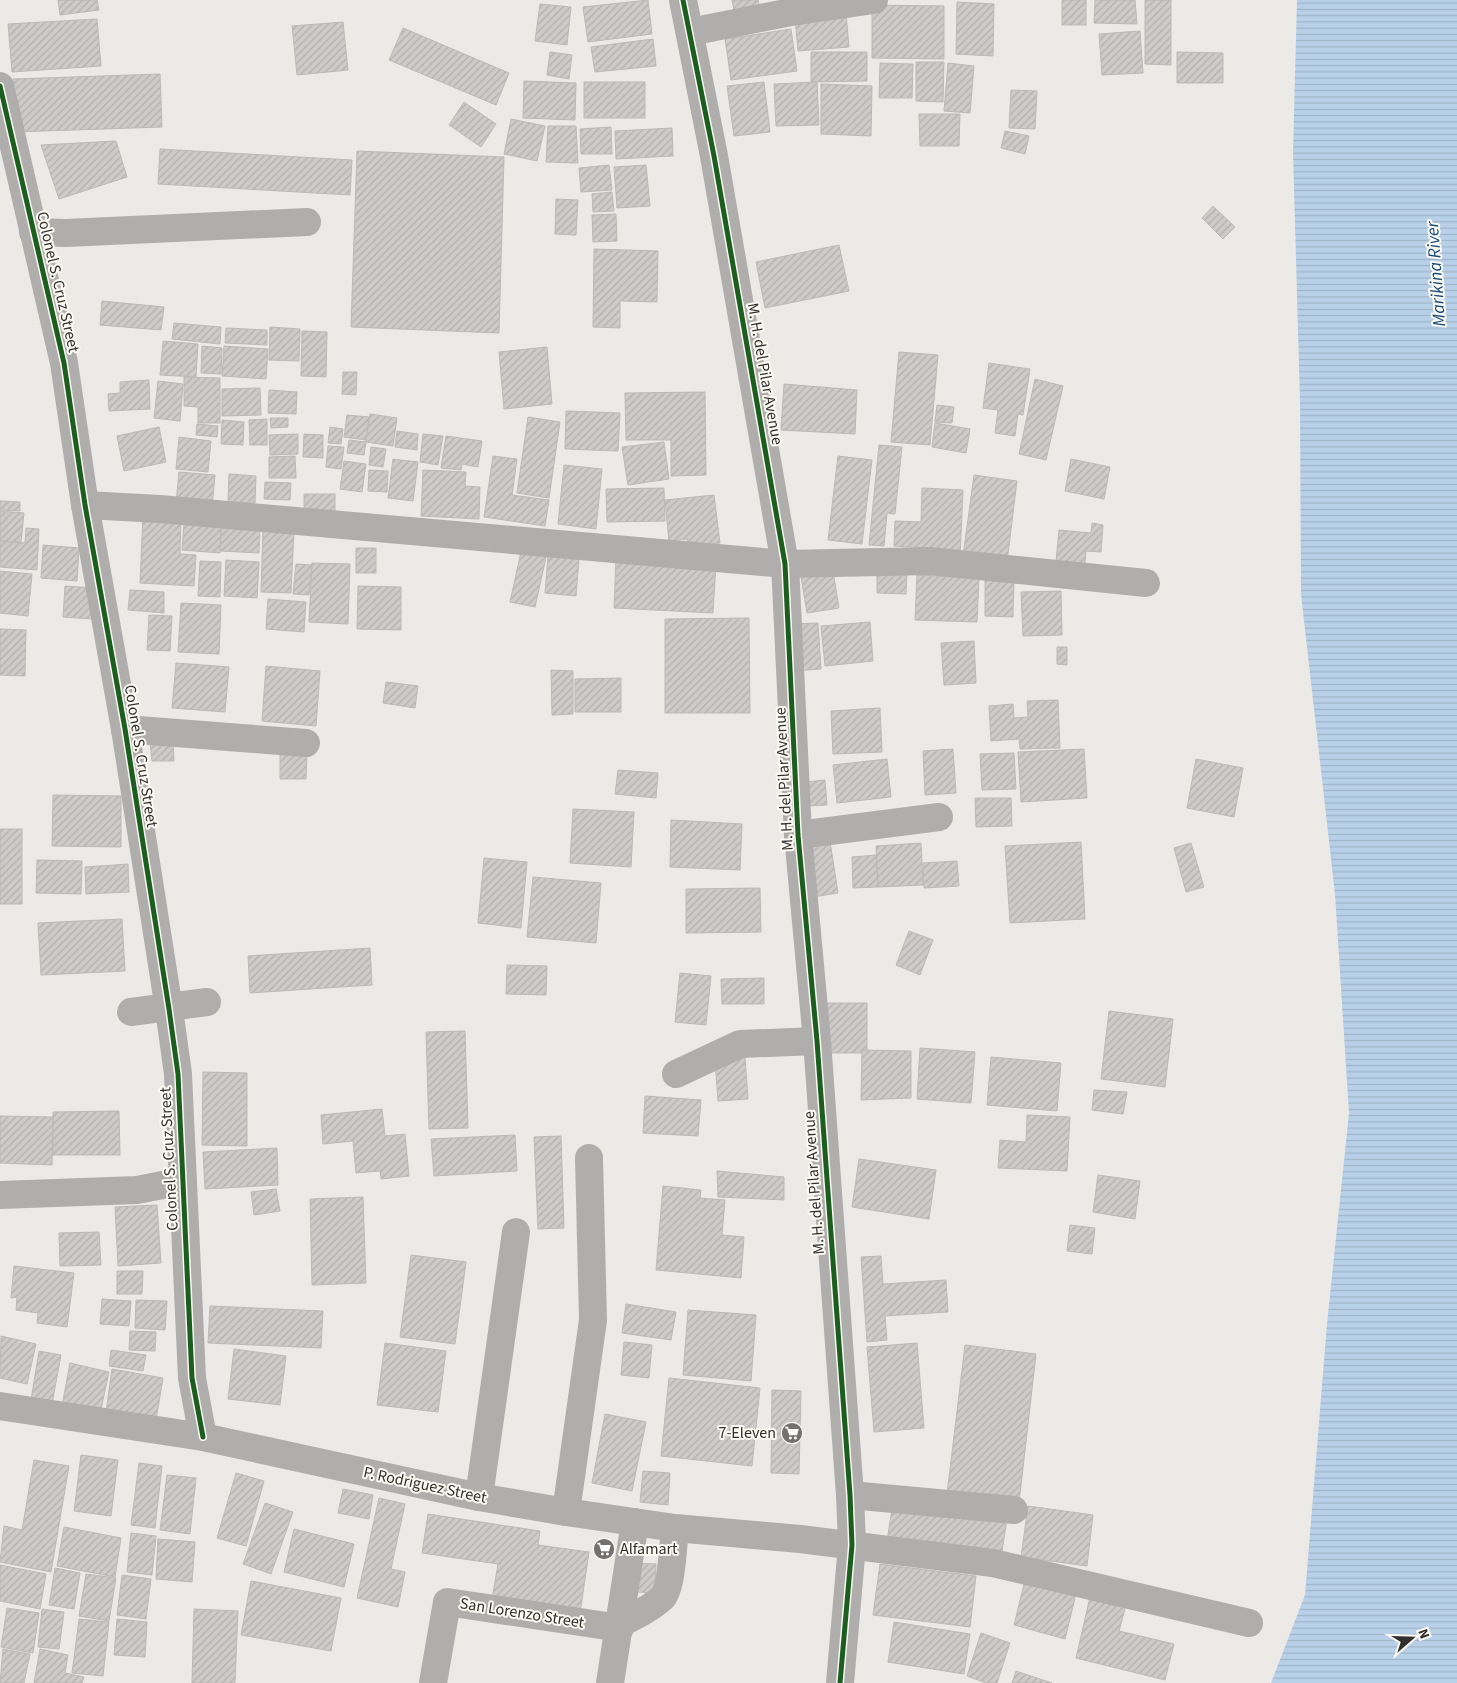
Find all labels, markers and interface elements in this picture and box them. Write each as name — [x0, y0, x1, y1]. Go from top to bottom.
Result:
street label: Colonel S. Cruz Street — [31, 210, 85, 355]
water label: Marikina River — [1420, 220, 1452, 327]
street label: M. H. del Pilar Avenue — [742, 301, 788, 447]
street label: Colonel S. Cruz Street — [119, 683, 163, 829]
street label: M. H. del Pilar Avenue — [769, 707, 799, 851]
street label: Colonel S. Cruz Street — [154, 1086, 184, 1231]
street label: M. H. del Pilar Avenue — [798, 1110, 830, 1255]
supermarket icon: 7-Eleven — [780, 1421, 804, 1445]
place label: 7-Eleven — [718, 1422, 776, 1444]
street label: P. Rodriguez Street — [361, 1461, 489, 1509]
supermarket icon: Alfamart — [592, 1537, 616, 1561]
place label: Alfamart — [620, 1538, 678, 1560]
street label: San Lorenzo Street — [458, 1592, 586, 1634]
north arrow — [1387, 1613, 1437, 1663]
text: N — [1412, 1626, 1434, 1642]

